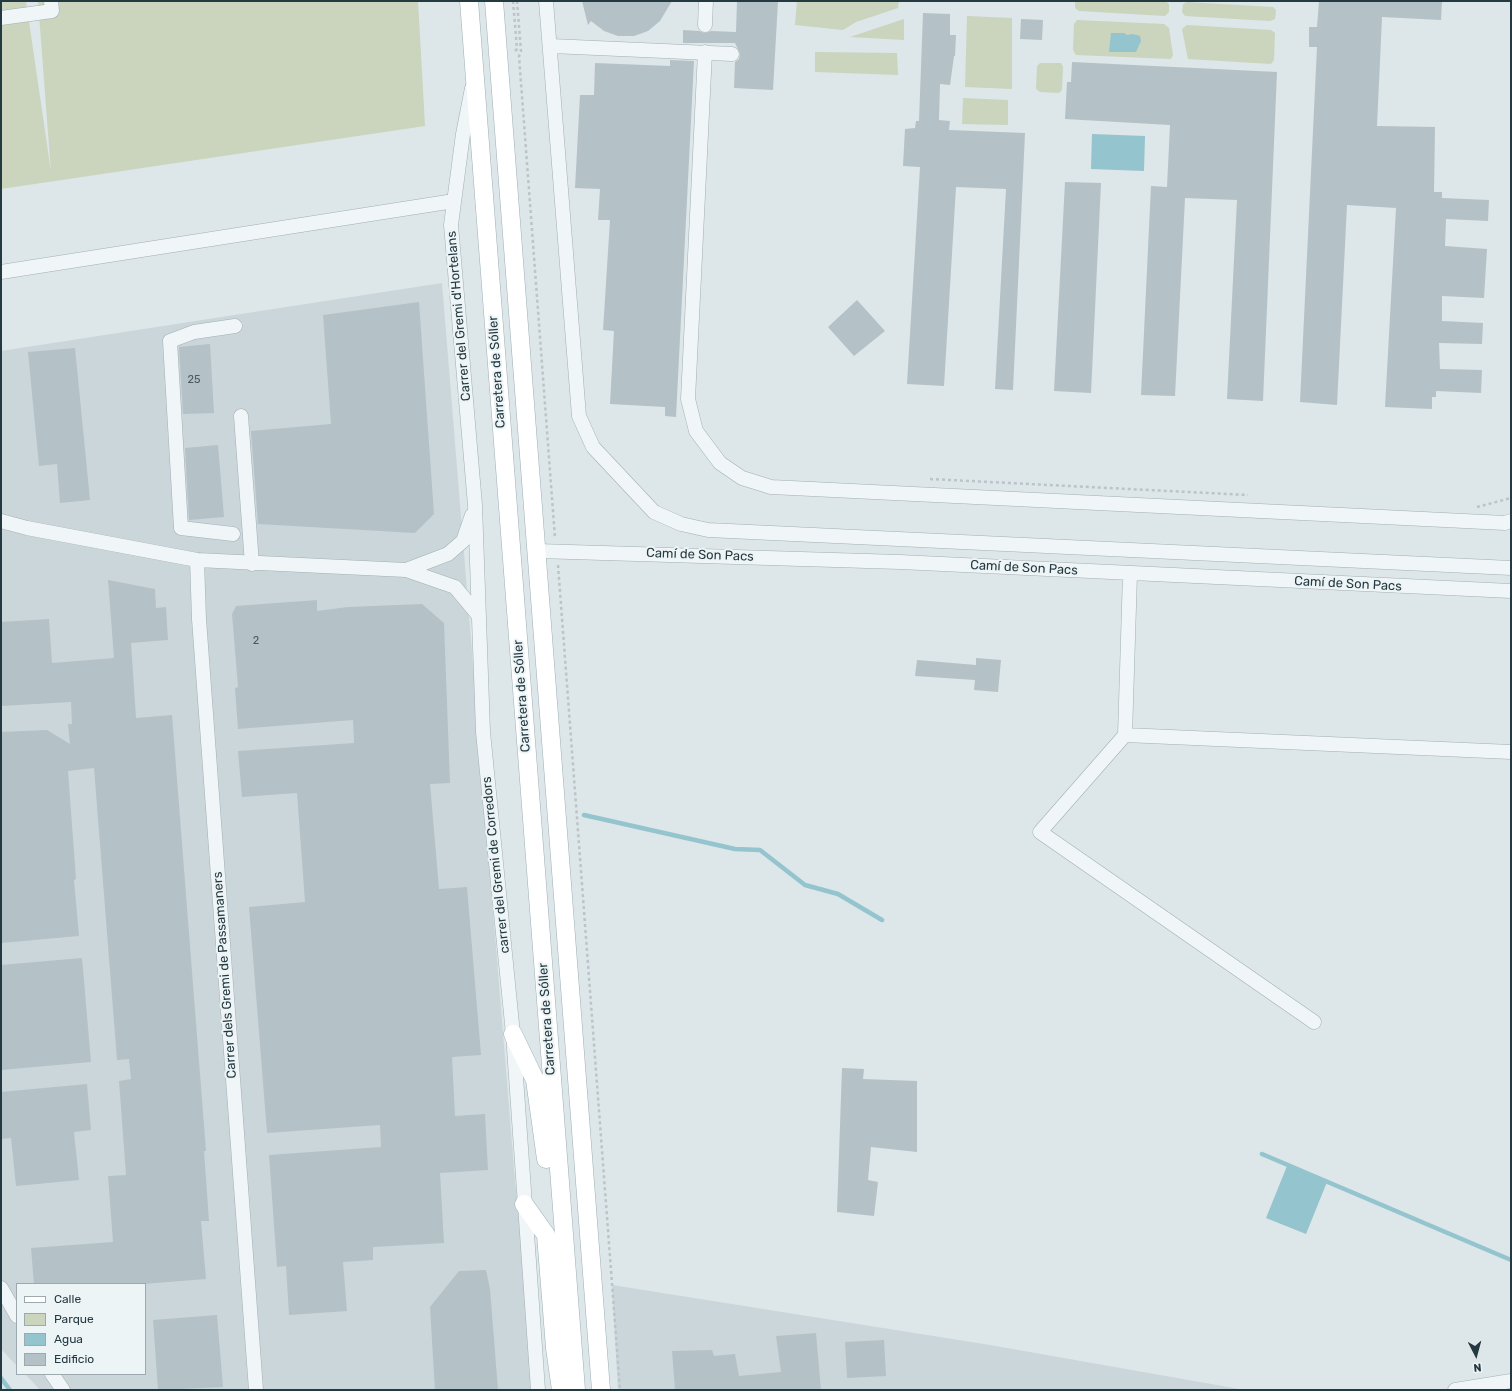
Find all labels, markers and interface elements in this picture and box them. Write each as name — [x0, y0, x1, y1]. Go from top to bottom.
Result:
street label: Carrer del Gremi d'Hortelans — [444, 230, 474, 402]
street label: Carretera de Sóller — [485, 315, 509, 429]
house number: 25 — [188, 373, 200, 387]
street label: Camí de Son Pacs — [646, 545, 754, 565]
street label: Camí de Son Pacs — [970, 557, 1078, 579]
street label: Camí de Son Pacs — [1294, 573, 1402, 595]
house number: 2 — [253, 634, 259, 648]
street label: Carretera de Sóller — [510, 639, 534, 753]
street label: carrer del Gremi de Corredors — [479, 776, 513, 954]
street label: Carrer dels Gremi de Passamaners — [210, 871, 240, 1079]
street label: Carretera de Sóller — [535, 962, 559, 1076]
legend — [16, 1283, 146, 1375]
text: Calle — [54, 1292, 81, 1306]
text: Parque — [54, 1312, 94, 1326]
text: Agua — [54, 1332, 83, 1346]
north arrow — [1456, 1335, 1496, 1375]
text: Edificio — [54, 1352, 94, 1366]
text: N — [1473, 1361, 1482, 1374]

